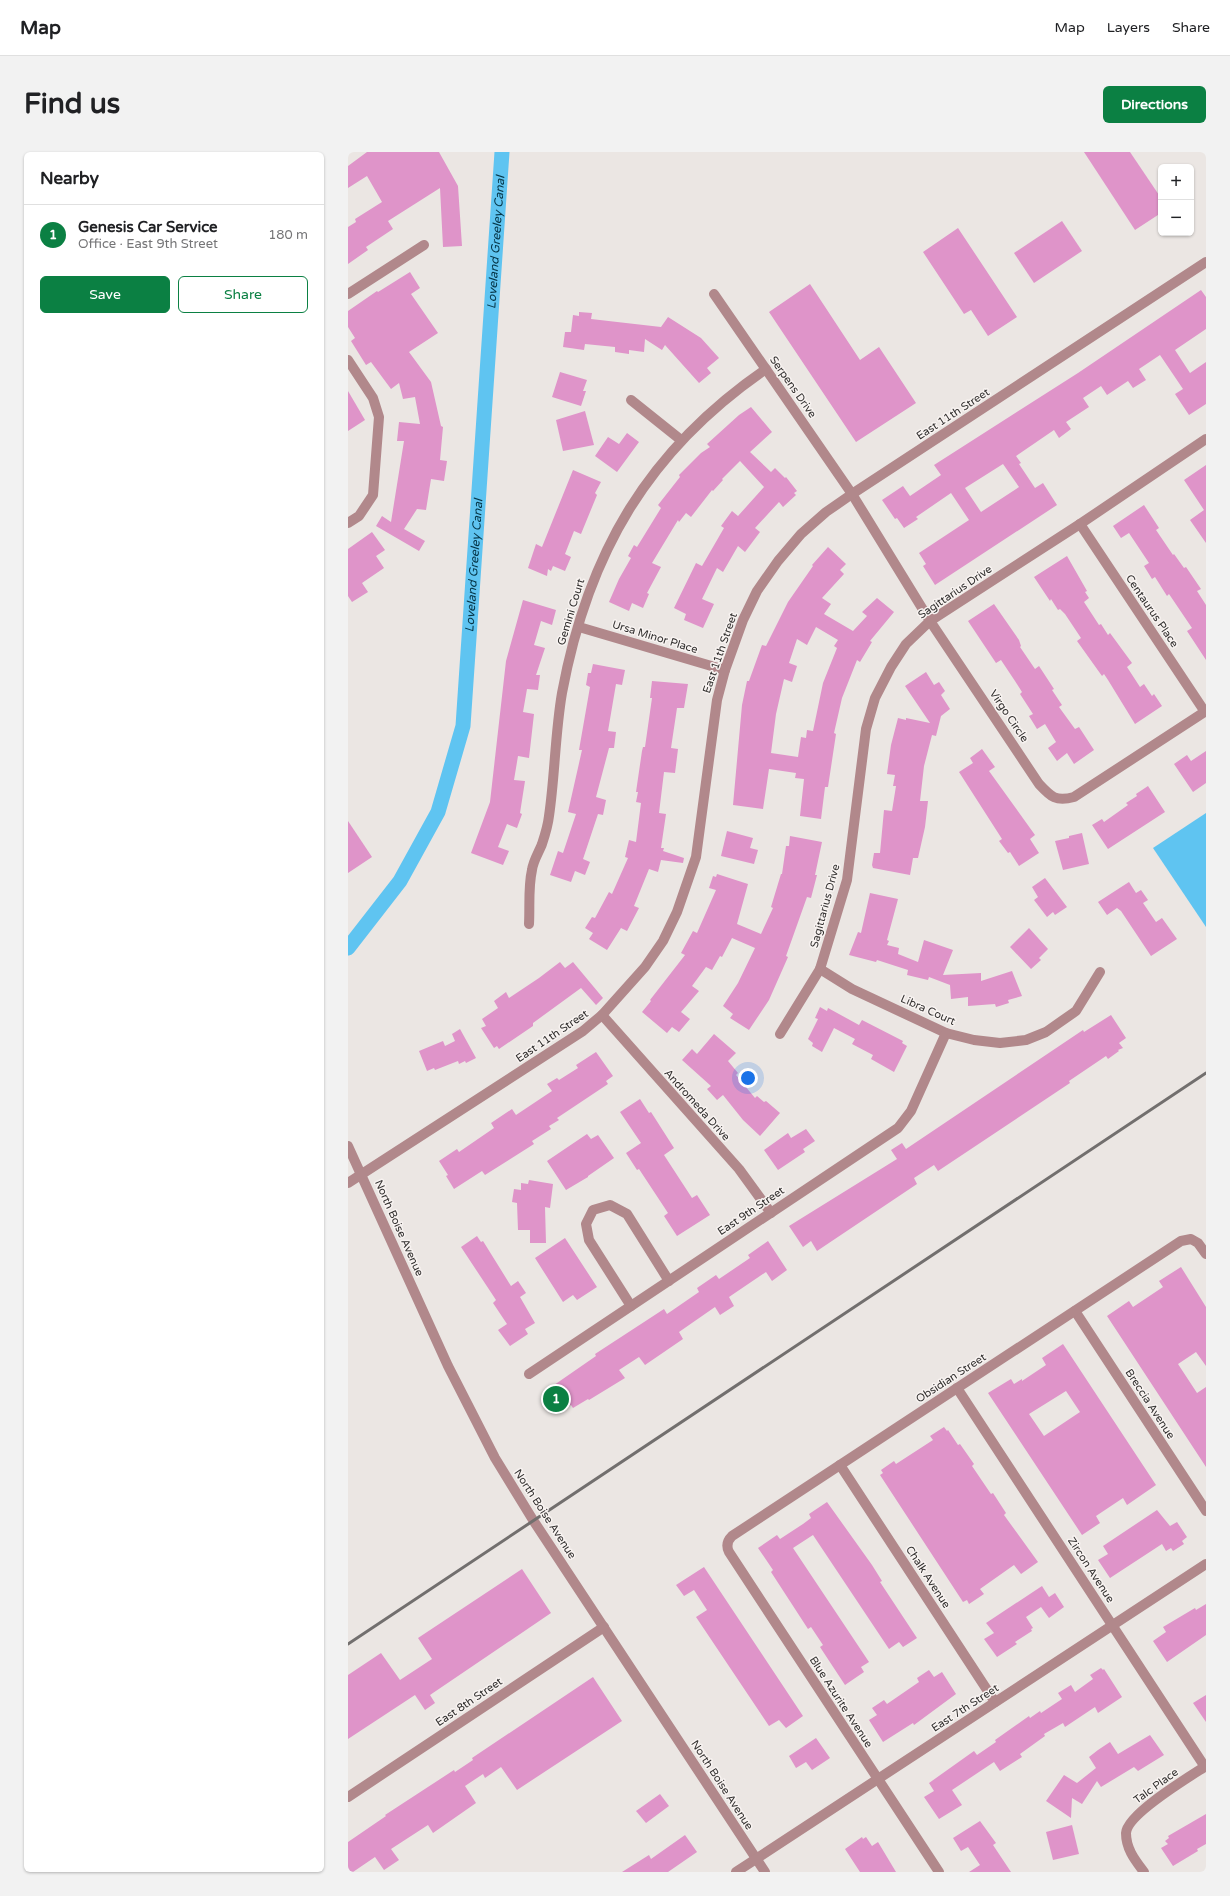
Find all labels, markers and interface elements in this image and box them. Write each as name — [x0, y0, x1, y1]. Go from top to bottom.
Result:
text: Map — [20, 17, 61, 39]
text: Map — [1055, 19, 1085, 36]
text: Layers — [1107, 19, 1150, 36]
text: Share — [1172, 19, 1210, 36]
button: Directions — [1103, 86, 1206, 123]
text: Find us — [24, 87, 120, 121]
map controls — [1158, 164, 1194, 236]
button: + — [1158, 164, 1194, 200]
text: Nearby — [40, 168, 99, 189]
water label: Loveland Greeley Canal — [484, 173, 508, 309]
button: − — [1158, 200, 1194, 236]
text: Genesis Car Service — [78, 218, 218, 236]
text: 1 — [49, 227, 57, 243]
text: 180 m — [268, 227, 308, 243]
text: Office · East 9th Street — [78, 236, 218, 252]
button: Save — [40, 276, 170, 313]
button: Share — [178, 276, 308, 313]
street label: Serpens Drive — [767, 354, 819, 420]
street label: East 11th Street — [914, 386, 992, 442]
water label: Loveland Greeley Canal — [462, 496, 486, 633]
street label: Sagittarius Drive — [916, 563, 994, 621]
street label: Centaurus Place — [1123, 572, 1181, 650]
street label: Gemini Court — [555, 577, 587, 647]
street label: East 11th Street — [700, 611, 740, 695]
street label: Ursa Minor Place — [611, 618, 699, 656]
street label: Virgo Circle — [987, 687, 1031, 745]
street label: Sagittarius Drive — [808, 863, 842, 949]
street label: Libra Court — [899, 992, 957, 1028]
street label: East 11th Street — [513, 1007, 591, 1065]
street label: Andromeda Drive — [661, 1066, 733, 1144]
your location — [738, 1068, 758, 1088]
street label: North Boise Avenue — [372, 1178, 426, 1278]
street label: East 9th Street — [715, 1184, 787, 1238]
street label: Obsidian Street — [914, 1351, 988, 1405]
street label: Breccia Avenue — [1123, 1367, 1177, 1441]
pin: 1 — [543, 1384, 569, 1414]
street label: North Boise Avenue — [511, 1467, 579, 1561]
street label: Zircon Avenue — [1065, 1535, 1117, 1605]
street label: Chalk Avenue — [903, 1543, 953, 1611]
street label: Blue Azurite Avenue — [807, 1654, 875, 1750]
street label: East 8th Street — [433, 1675, 505, 1729]
street label: East 7th Street — [929, 1681, 1001, 1735]
street label: North Boise Avenue — [688, 1738, 756, 1832]
street label: Talc Place — [1131, 1766, 1181, 1806]

